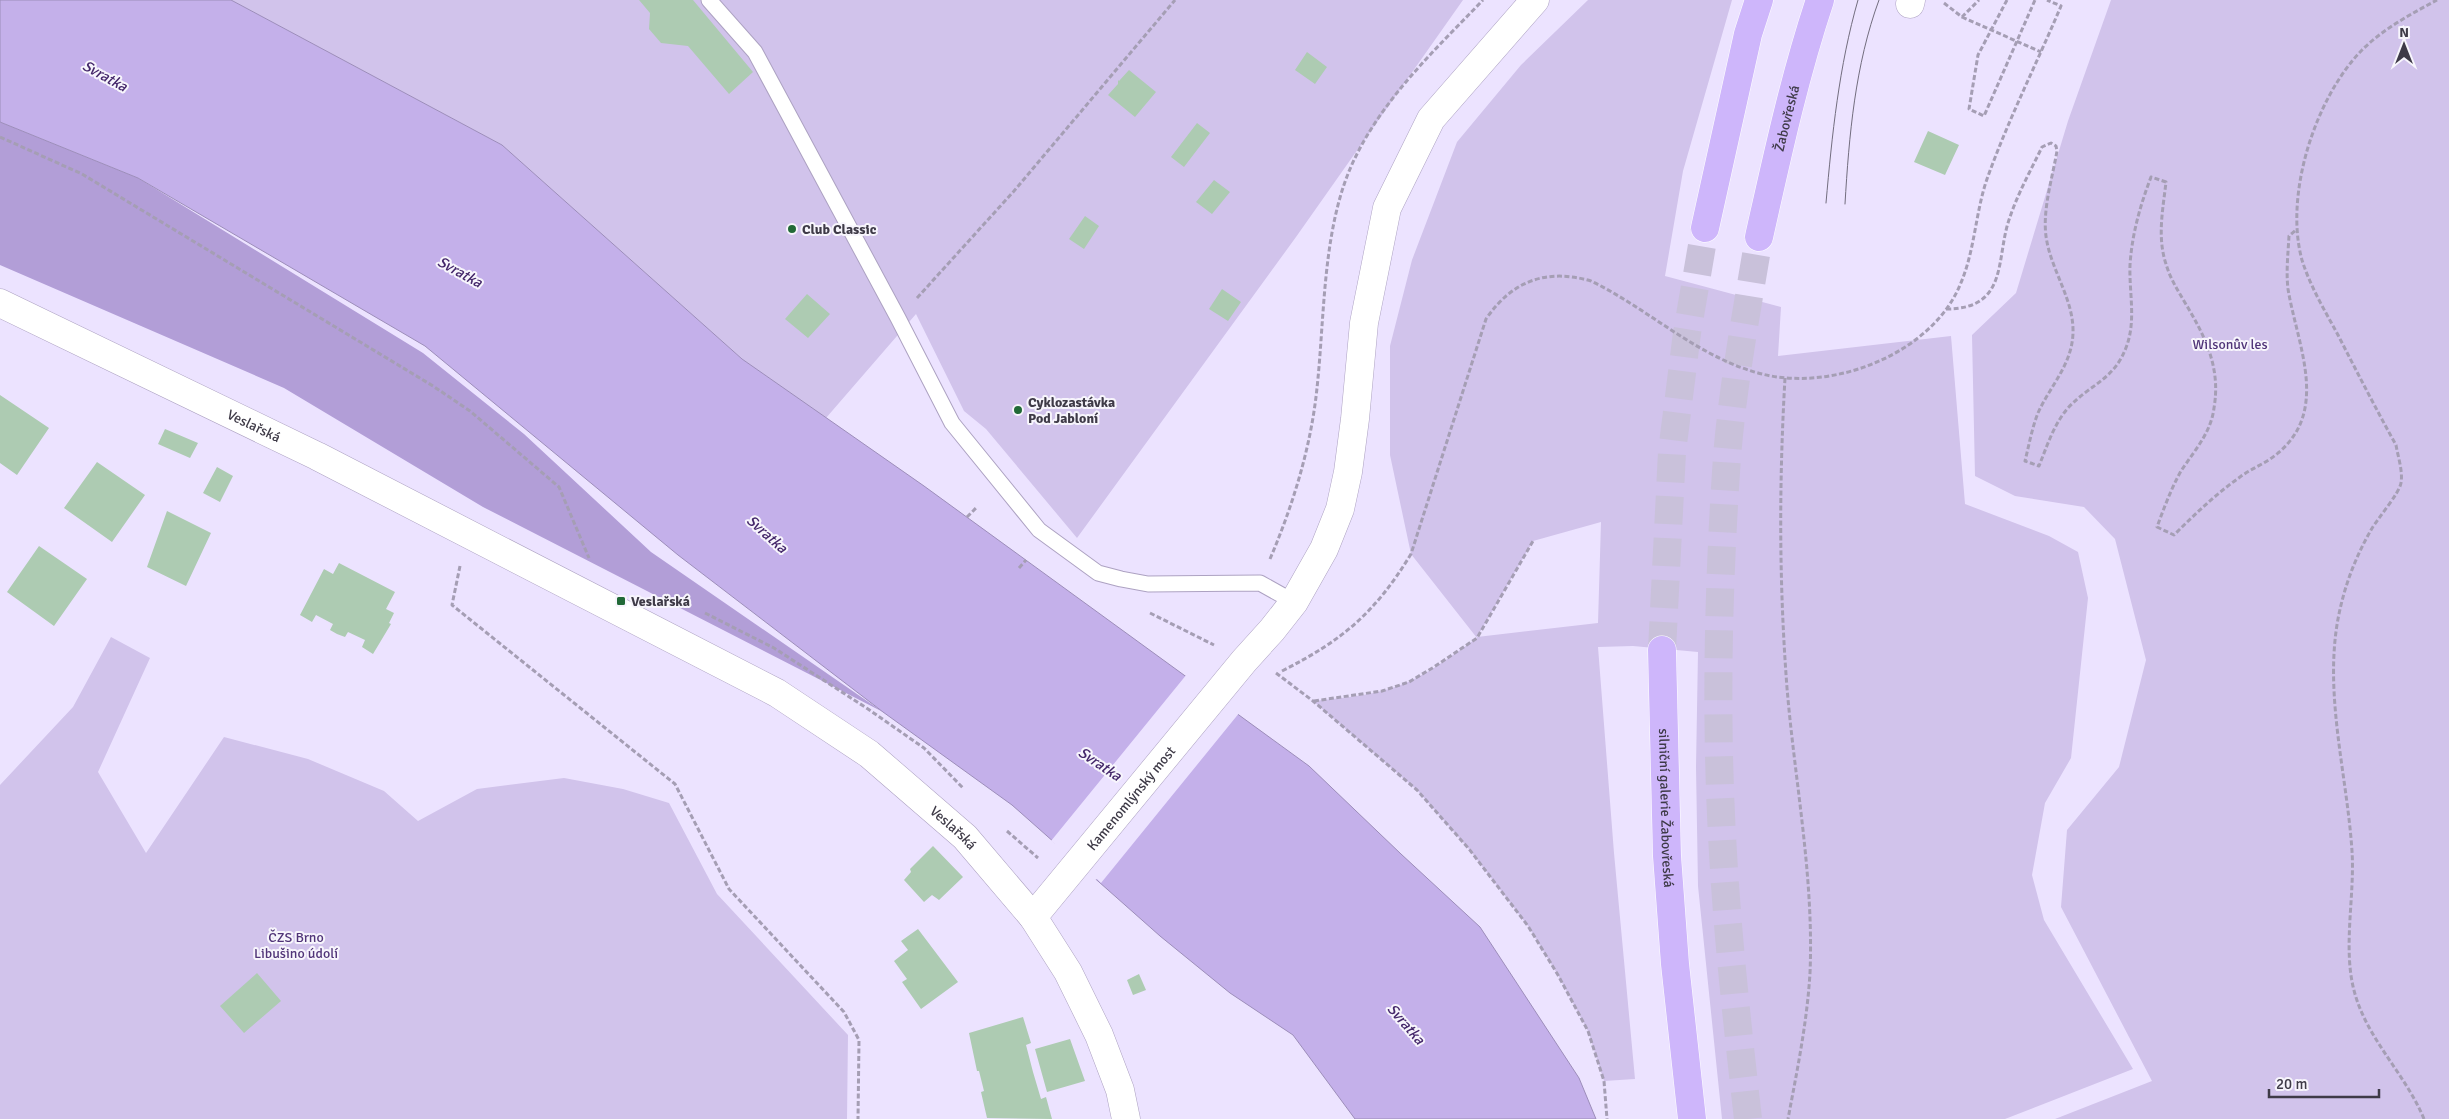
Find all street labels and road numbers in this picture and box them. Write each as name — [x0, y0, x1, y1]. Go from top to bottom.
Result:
street label: Žabovřeská — [1771, 83, 1803, 153]
street label: Veslařská — [224, 406, 283, 446]
street label: silniční galerie Žabovřeská — [1655, 728, 1677, 888]
street label: Kamenomlýnský most — [1083, 743, 1179, 854]
street label: Veslařská — [926, 803, 980, 853]

